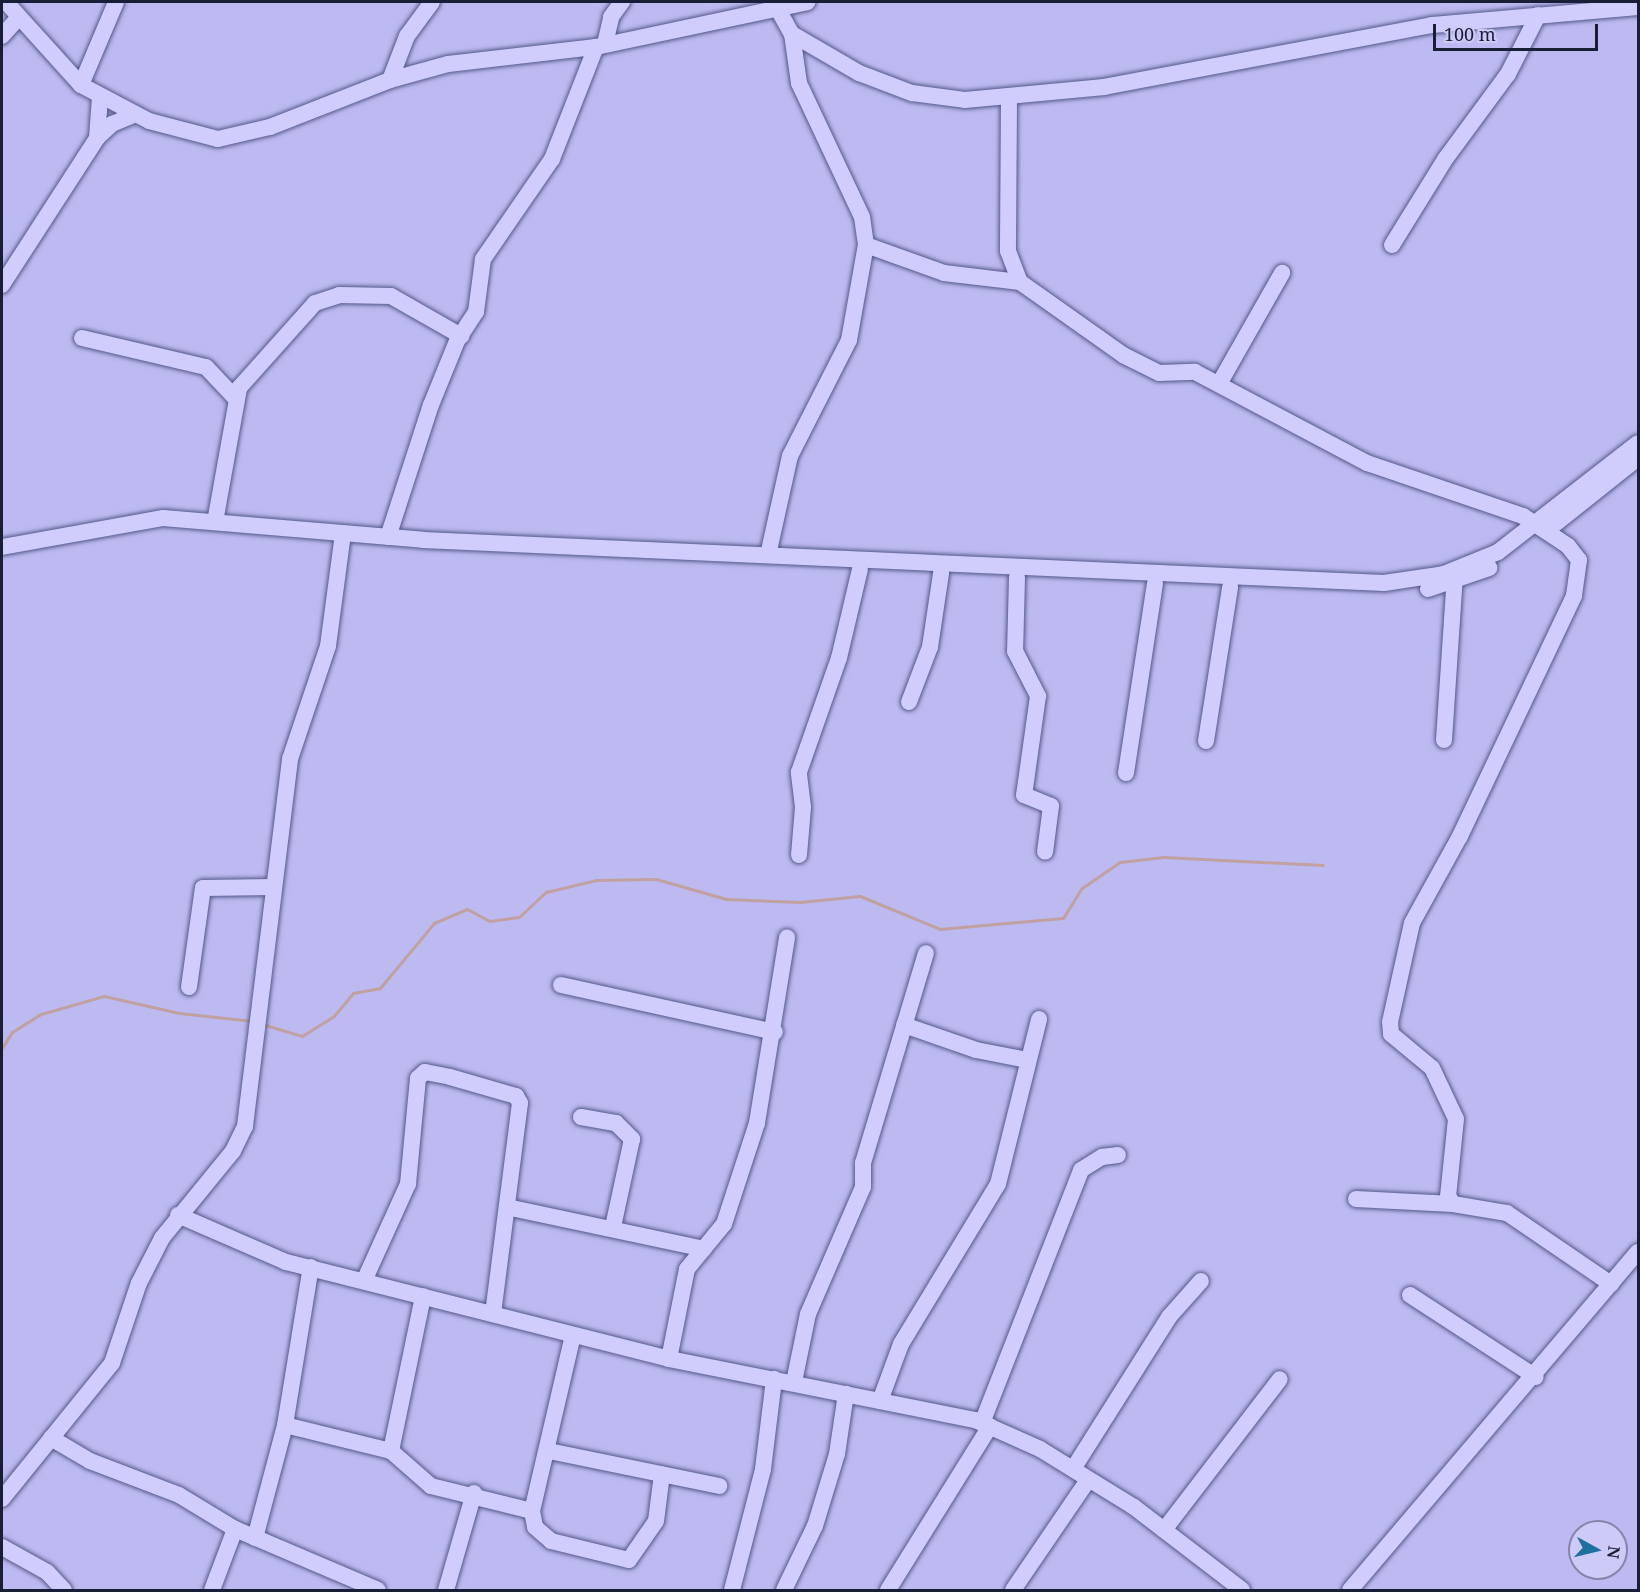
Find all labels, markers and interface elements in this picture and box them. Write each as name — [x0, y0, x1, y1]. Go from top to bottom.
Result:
scale bar — [1436, 12, 1601, 50]
text: 100 m — [1444, 22, 1496, 46]
north arrow — [1568, 1520, 1628, 1580]
text: N — [1602, 1544, 1626, 1560]

